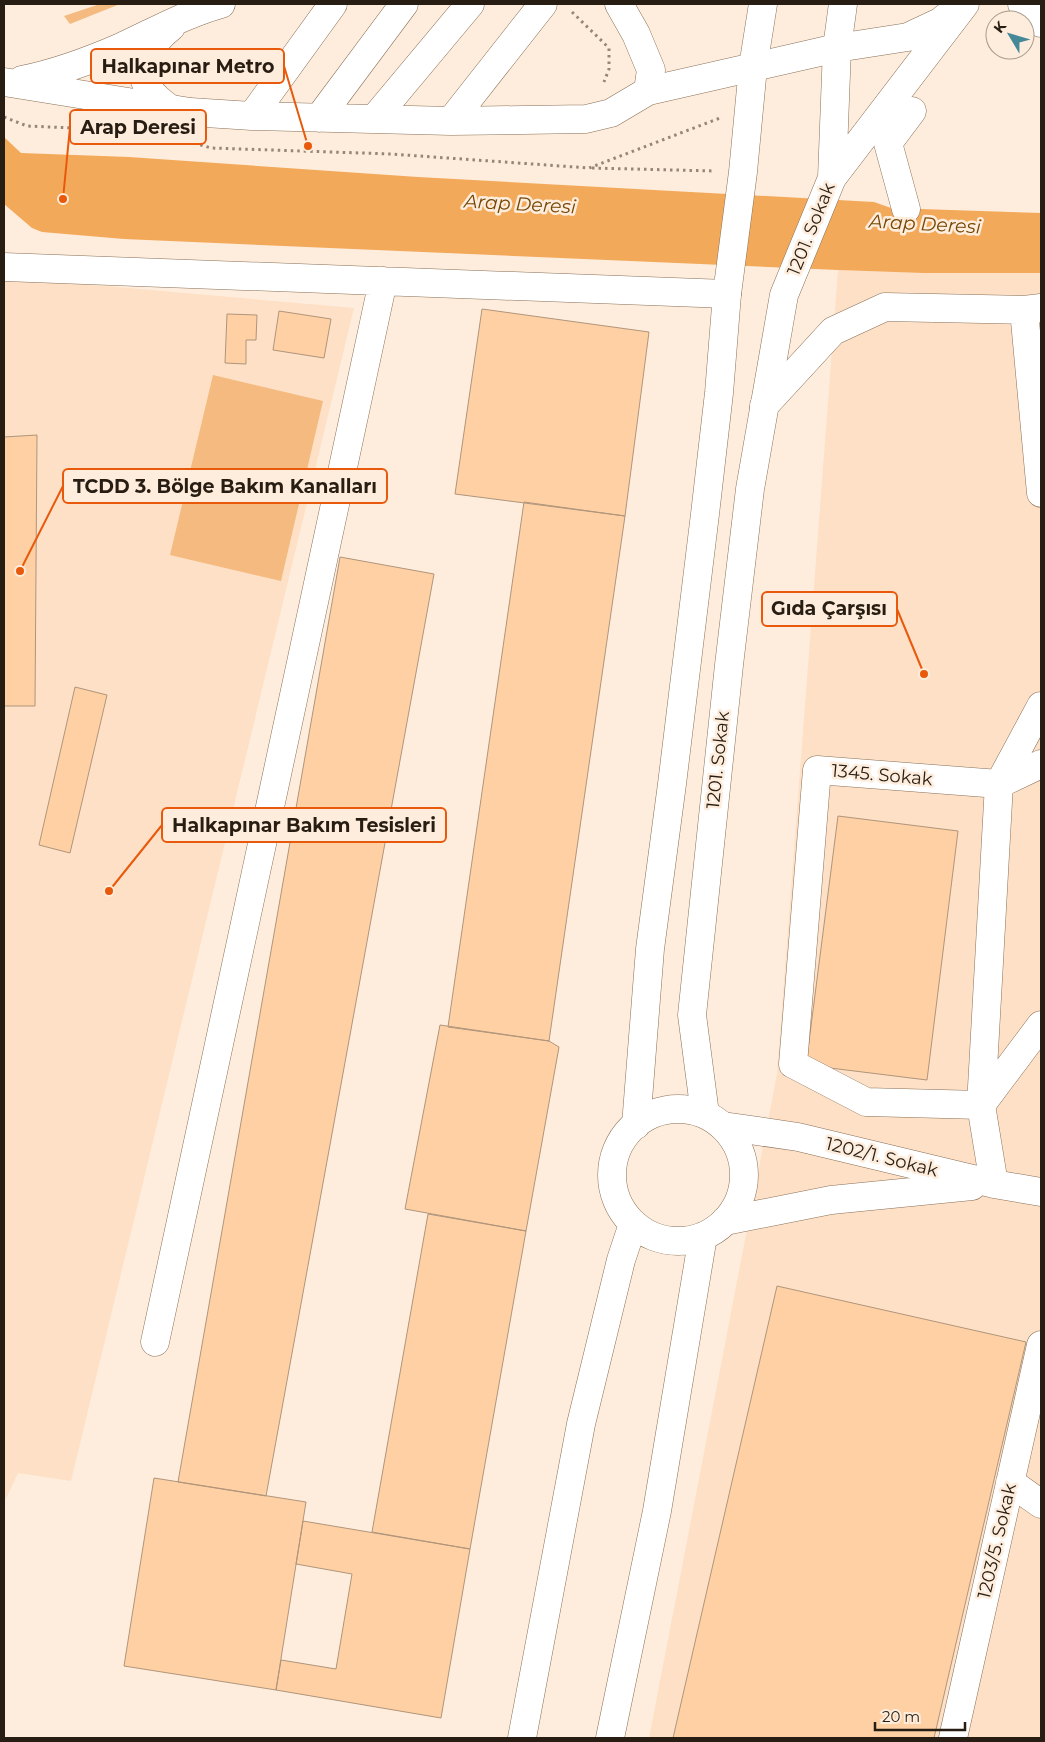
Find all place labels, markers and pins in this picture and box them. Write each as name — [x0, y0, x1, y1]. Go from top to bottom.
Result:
callout: Halkapınar Metro — [91, 49, 284, 83]
callout: Arap Deresi — [70, 110, 206, 144]
callout: TCDD 3. Bölge Bakım Kanalları — [63, 469, 387, 503]
callout: Gıda Çarşısı — [762, 592, 897, 626]
callout: Halkapınar Bakım Tesisleri — [162, 808, 446, 842]

